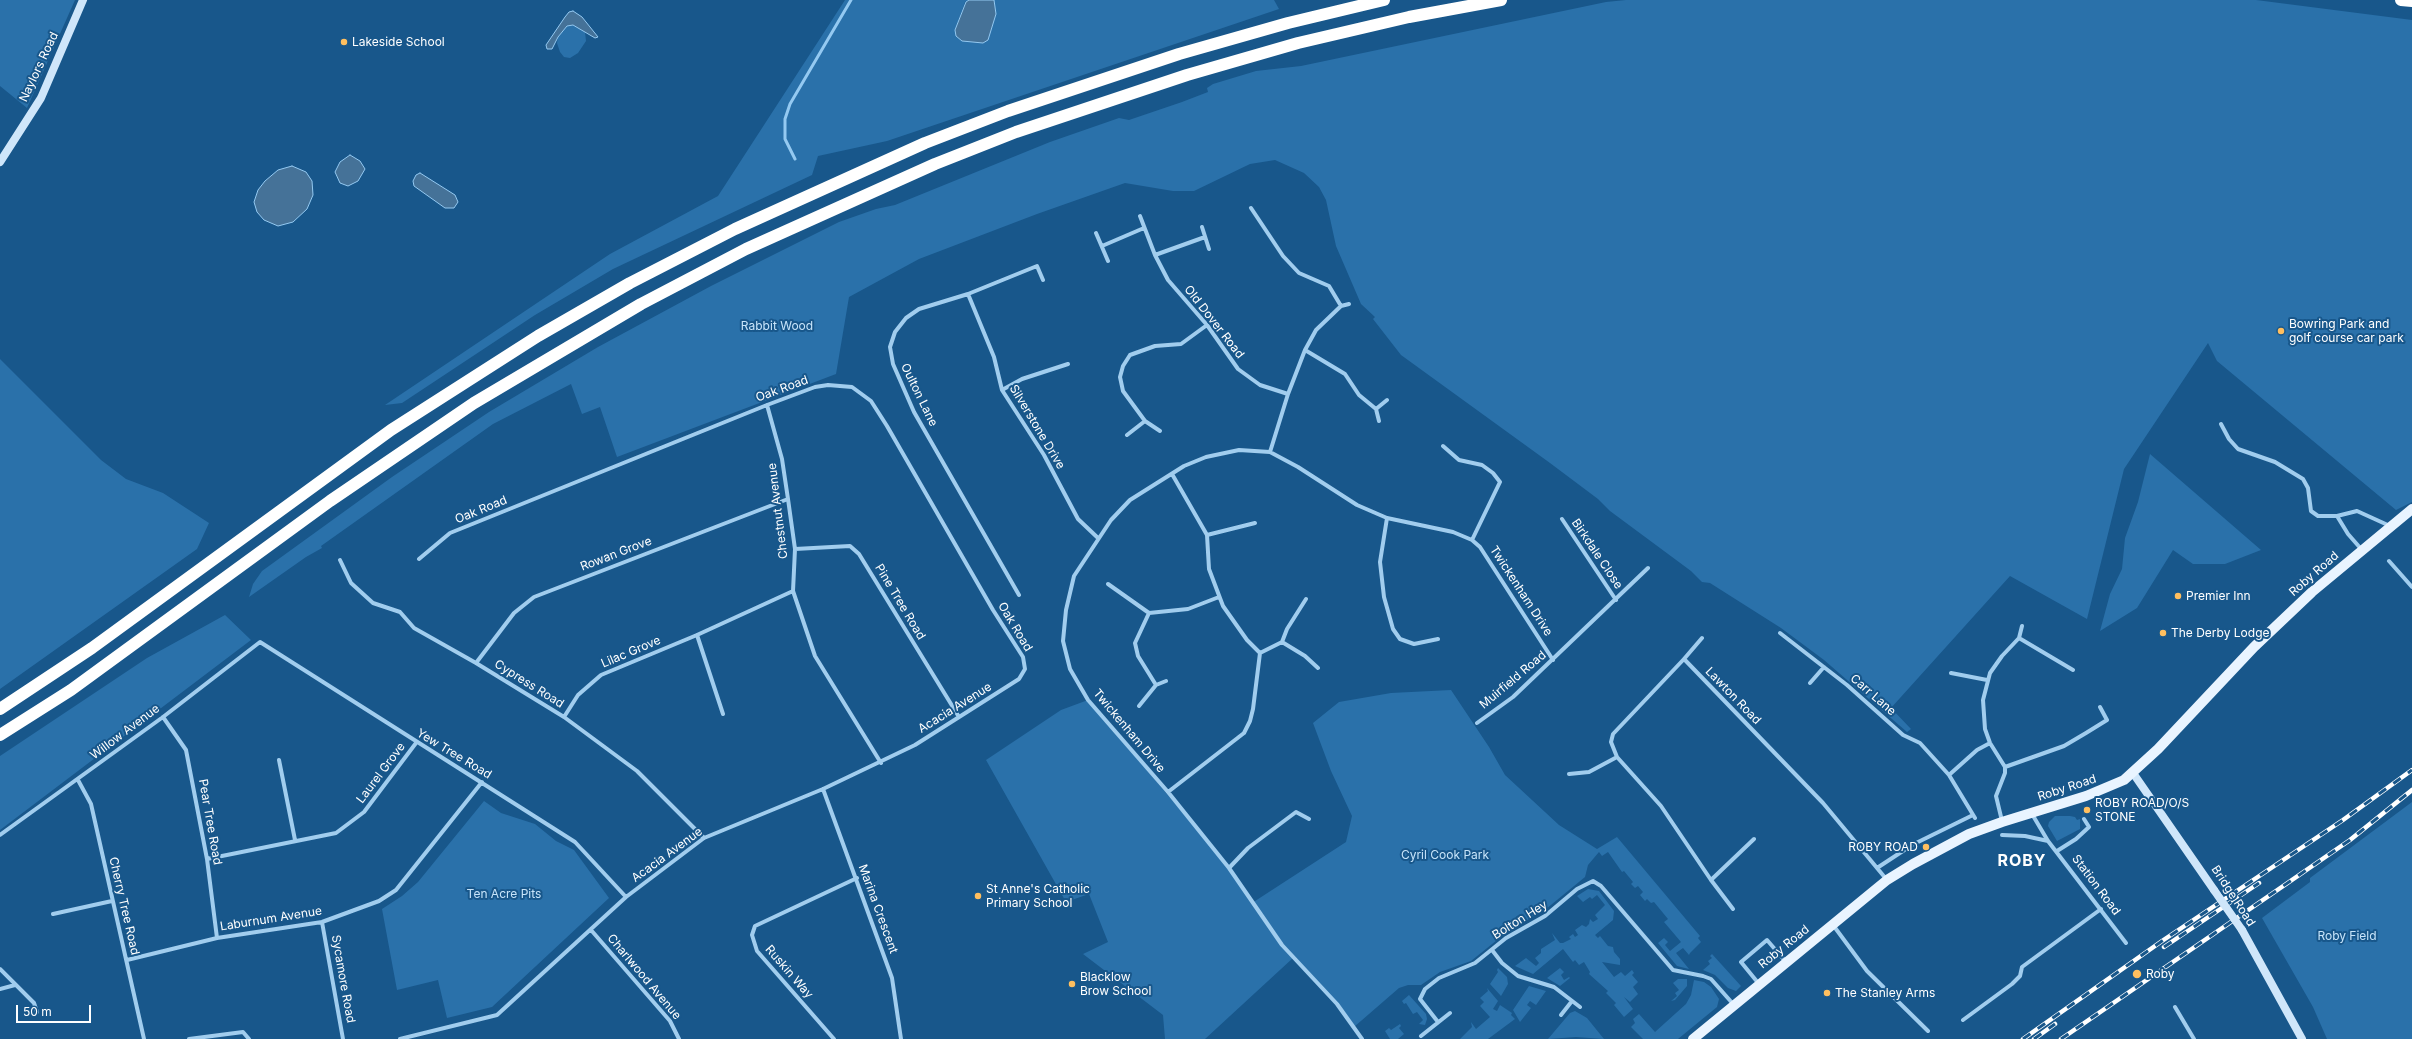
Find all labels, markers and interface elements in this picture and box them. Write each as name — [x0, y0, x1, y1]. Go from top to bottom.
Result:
street label: Naylors Road — [16, 30, 62, 104]
place label: Lakeside School — [352, 35, 445, 49]
marker: Lakeside School — [339, 37, 349, 47]
street label: Old Dover Road — [1181, 283, 1247, 361]
place label: Bowring Park and golf course car park — [2289, 317, 2404, 345]
park label: Rabbit Wood — [741, 319, 813, 333]
marker: Bowring Park and golf course car park — [2276, 326, 2286, 336]
street label: Oulton Lane — [898, 361, 940, 429]
street label: Oak Road — [754, 373, 810, 405]
street label: Silverstone Drive — [1006, 382, 1068, 472]
street label: Chestnut Avenue — [765, 462, 791, 560]
street label: Oak Road — [453, 493, 509, 527]
street label: Birkdale Close — [1568, 516, 1626, 592]
street label: Rowan Grove — [578, 534, 654, 574]
street label: Twickenham Drive — [1487, 543, 1555, 639]
street label: Roby Road — [2286, 549, 2342, 599]
street label: Pine Tree Road — [872, 562, 928, 642]
place label: Premier Inn — [2186, 589, 2251, 603]
marker: Premier Inn — [2173, 591, 2183, 601]
street label: Oak Road — [995, 600, 1035, 654]
place label: The Derby Lodge — [2171, 626, 2269, 640]
marker: The Derby Lodge — [2158, 628, 2168, 638]
street label: Lilac Grove — [599, 633, 663, 671]
street label: Muirfield Road — [1477, 648, 1549, 712]
street label: Cypress Road — [492, 657, 566, 711]
street label: Lawton Road — [1702, 664, 1764, 728]
street label: Carr Lane — [1847, 671, 1899, 719]
street label: Acacia Avenue — [916, 680, 994, 736]
street label: Twickenham Drive — [1090, 686, 1168, 776]
street label: Willow Avenue — [88, 701, 162, 763]
street label: Yew Tree Road — [414, 726, 494, 782]
street label: Laurel Grove — [354, 740, 408, 806]
street label: Roby Road — [2036, 772, 2098, 804]
street label: Pear Tree Road — [195, 778, 225, 866]
place label: ROBY ROAD/O/S STONE — [2095, 796, 2189, 824]
marker: ROBY ROAD/O/S STONE — [2082, 805, 2092, 815]
street label: Acacia Avenue — [629, 824, 705, 886]
place label: ROBY ROAD — [1848, 840, 1918, 854]
marker: ROBY ROAD — [1921, 842, 1931, 852]
park label: Cyril Cook Park — [1401, 848, 1489, 862]
district label: ROBY — [1997, 851, 2047, 871]
street label: Station Road — [2069, 852, 2123, 918]
street label: Cherry Tree Road — [106, 856, 142, 956]
street label: Marina Crescent — [855, 863, 901, 955]
street label: Bridge Road — [2208, 863, 2258, 929]
place label: St Anne's Catholic Primary School — [986, 882, 1090, 910]
park label: Ten Acre Pits — [467, 887, 541, 901]
marker: St Anne's Catholic Primary School — [973, 891, 983, 901]
street label: Bolton Hey — [1490, 897, 1550, 943]
street label: Laburnum Avenue — [219, 904, 323, 934]
street label: Roby Road — [1756, 922, 1812, 972]
park label: Roby Field — [2317, 929, 2377, 943]
street label: Charlwood Avenue — [604, 931, 684, 1023]
street label: Sycamore Road — [328, 934, 358, 1024]
street label: Ruskin Way — [762, 943, 816, 1001]
place label: Roby — [2146, 967, 2175, 981]
marker: Roby — [2131, 968, 2143, 980]
place label: Blacklow Brow School — [1080, 970, 1151, 998]
marker: Blacklow Brow School — [1067, 979, 1077, 989]
place label: The Stanley Arms — [1835, 986, 1935, 1000]
marker: The Stanley Arms — [1822, 988, 1832, 998]
scale bar — [18, 997, 93, 1023]
text: 50 m — [23, 1004, 52, 1019]

